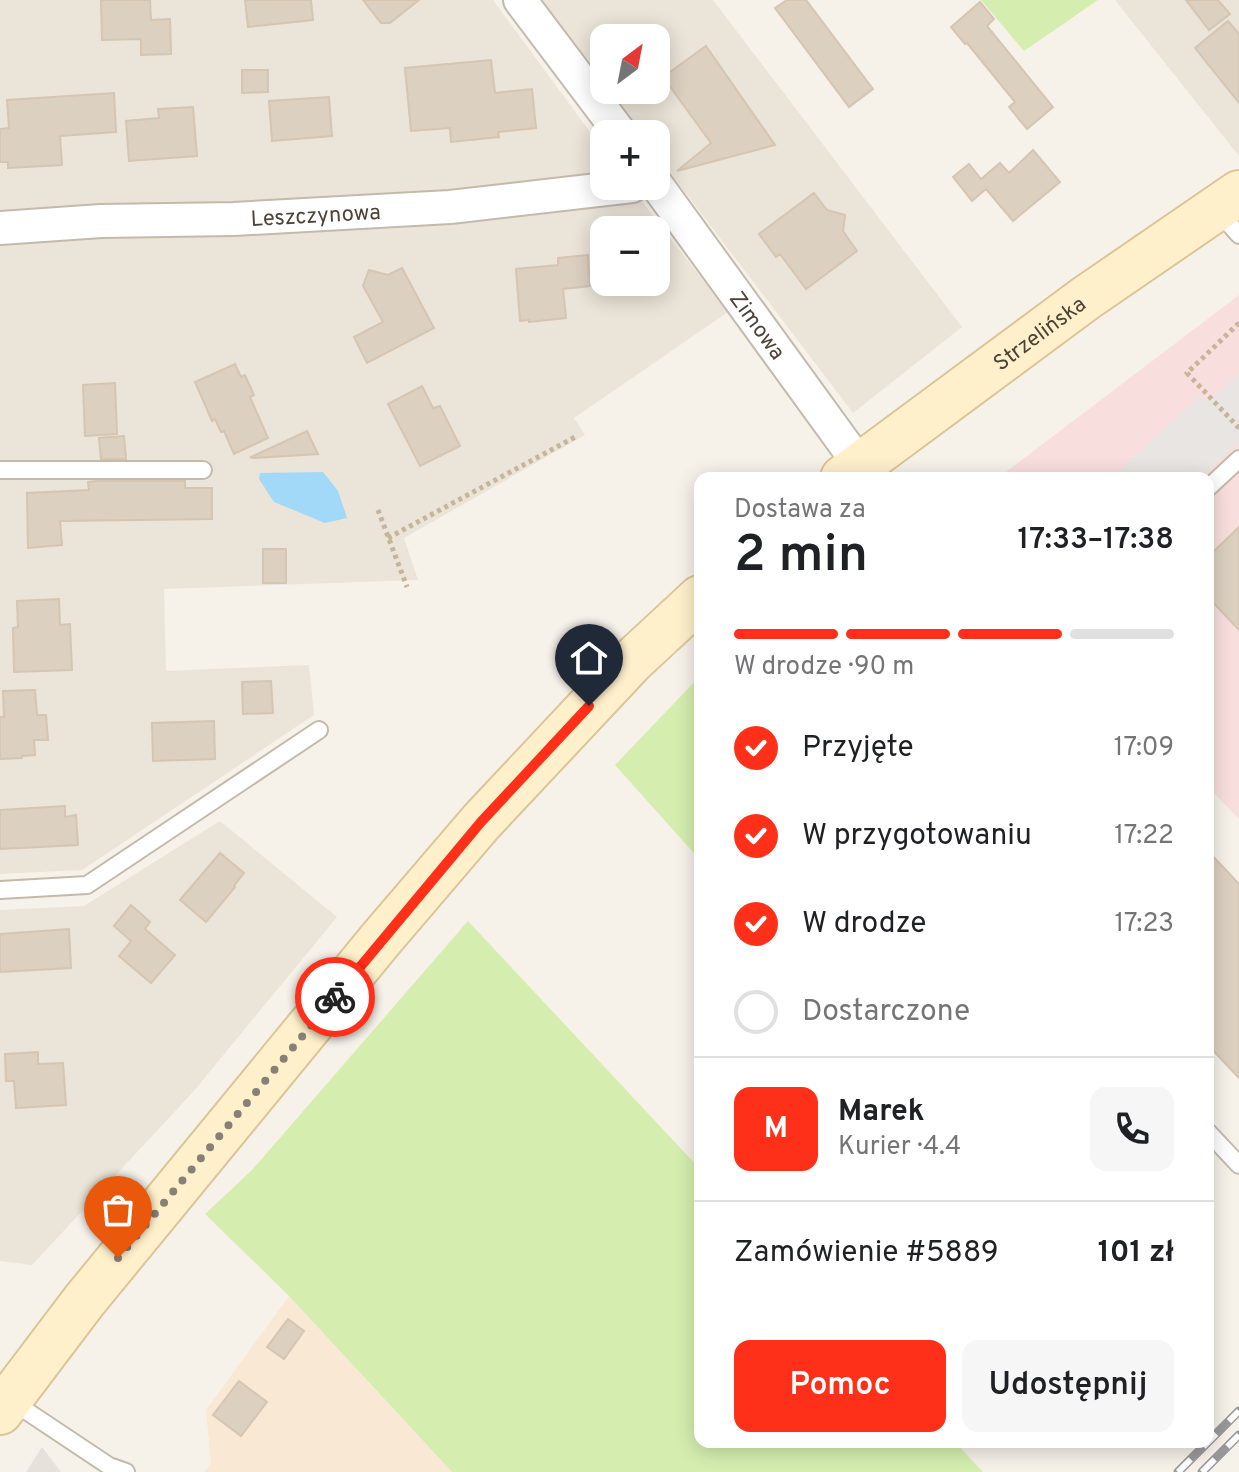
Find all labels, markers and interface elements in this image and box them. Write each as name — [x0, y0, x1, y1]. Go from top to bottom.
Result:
north arrow — [590, 24, 670, 104]
map controls — [590, 24, 670, 296]
button: + — [590, 120, 670, 200]
street label: Leszczynowa — [250, 200, 382, 234]
button: − — [590, 216, 670, 296]
street label: Zimowa — [722, 287, 790, 366]
street label: Strzelińska — [989, 292, 1092, 378]
text: Dostawa za — [734, 494, 866, 527]
text: 17:33–17:38 — [1018, 522, 1174, 559]
text: 2 min — [734, 524, 868, 590]
pin — [555, 624, 623, 706]
icon: home — [567, 636, 611, 680]
text: W drodze · 90 m — [734, 651, 914, 684]
icon: check — [734, 726, 778, 770]
text: Przyjęte — [802, 730, 914, 767]
text: 17:09 — [1114, 732, 1174, 765]
icon: check — [734, 814, 778, 858]
text: W przygotowaniu — [802, 818, 1032, 855]
text: 17:22 — [1114, 820, 1174, 853]
icon: check — [734, 902, 778, 946]
text: W drodze — [802, 906, 927, 943]
text: 17:23 — [1114, 908, 1174, 941]
courier — [295, 957, 375, 1037]
icon: bike — [313, 975, 357, 1019]
text: Dostarczone — [802, 994, 970, 1031]
button: phone — [1090, 1087, 1174, 1171]
text: Marek — [838, 1094, 924, 1131]
text: M — [764, 1111, 788, 1148]
text: Kurier · 4.4 — [838, 1131, 961, 1164]
pin — [84, 1176, 152, 1258]
icon: bag — [96, 1188, 140, 1232]
text: Zamówienie #5889 — [734, 1235, 999, 1272]
text: 101 zł — [1098, 1235, 1174, 1272]
button: Pomoc — [734, 1340, 946, 1432]
button: Udostępnij — [962, 1340, 1174, 1432]

